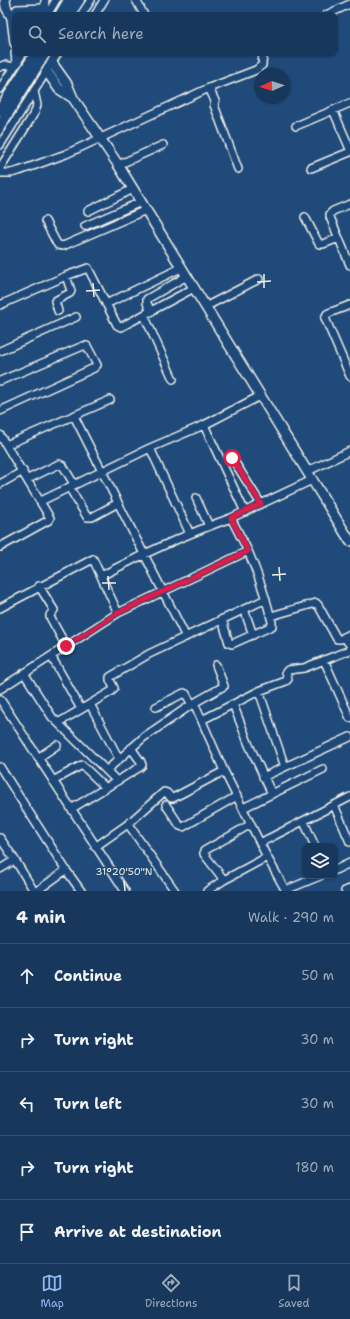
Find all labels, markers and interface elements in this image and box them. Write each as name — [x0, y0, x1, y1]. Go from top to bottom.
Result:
search box — [12, 12, 338, 56]
icon: search — [26, 23, 48, 45]
text: Search here — [58, 24, 144, 44]
north arrow — [254, 68, 290, 104]
route start — [223, 449, 241, 467]
route end — [57, 637, 75, 655]
map controls — [302, 843, 338, 879]
button: layers — [302, 843, 338, 879]
text: 31°20'50"N — [96, 865, 152, 878]
text: 4 min — [16, 906, 66, 928]
text: Walk · 290 m — [248, 909, 334, 926]
icon: ahead — [16, 965, 38, 987]
text: Continue — [54, 966, 122, 986]
text: 50 m — [301, 967, 334, 984]
icon: right — [16, 1029, 38, 1051]
text: Turn right — [54, 1030, 134, 1050]
text: 30 m — [300, 1031, 334, 1048]
icon: left — [16, 1093, 38, 1115]
text: Turn left — [54, 1094, 122, 1114]
text: 30 m — [300, 1095, 334, 1112]
icon: right — [16, 1157, 38, 1179]
text: Turn right — [54, 1158, 134, 1178]
text: 180 m — [295, 1159, 334, 1176]
icon: arrive — [16, 1221, 38, 1243]
text: Arrive at destination — [54, 1222, 222, 1242]
tab: Map — [40, 1272, 64, 1311]
tab: Directions — [145, 1272, 197, 1311]
tab: Saved — [278, 1272, 310, 1311]

